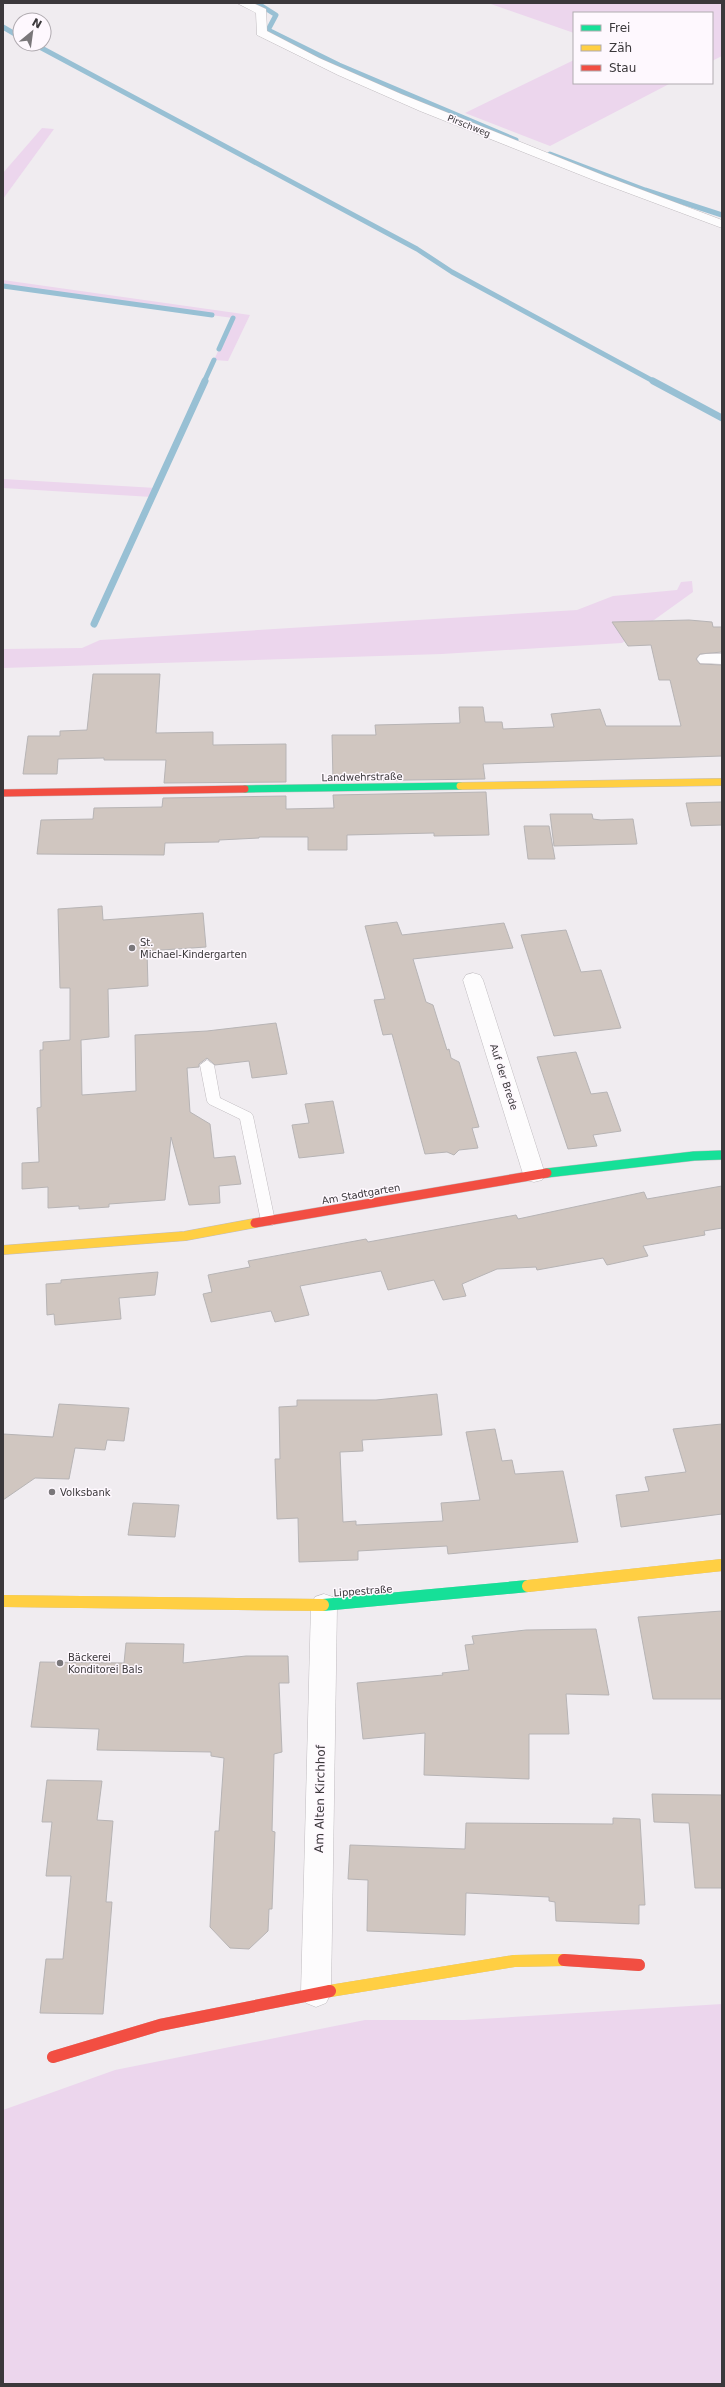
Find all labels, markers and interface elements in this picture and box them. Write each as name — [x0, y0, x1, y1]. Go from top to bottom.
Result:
north arrow — [12, 12, 52, 52]
legend — [573, 12, 713, 84]
text: N — [29, 16, 44, 32]
text: Frei — [609, 21, 630, 35]
text: Zäh — [609, 41, 632, 55]
text: Stau — [609, 61, 636, 75]
street label: Pirschweg — [446, 113, 492, 139]
street label: Landwehrstraße — [321, 771, 403, 783]
place label: St. Michael-Kindergarten — [140, 937, 247, 960]
marker: St. Michael-Kindergarten — [127, 943, 137, 953]
street label: Auf der Brede — [488, 1042, 520, 1112]
street label: Am Stadtgarten — [321, 1182, 401, 1206]
marker: Volksbank — [47, 1487, 57, 1497]
place label: Volksbank — [60, 1487, 111, 1498]
street label: Lippestraße — [333, 1583, 393, 1599]
place label: Bäckerei Konditorei Bals — [68, 1652, 143, 1675]
marker: Bäckerei Konditorei Bals — [55, 1658, 65, 1668]
street label: Am Alten Kirchhof — [312, 1744, 328, 1853]

